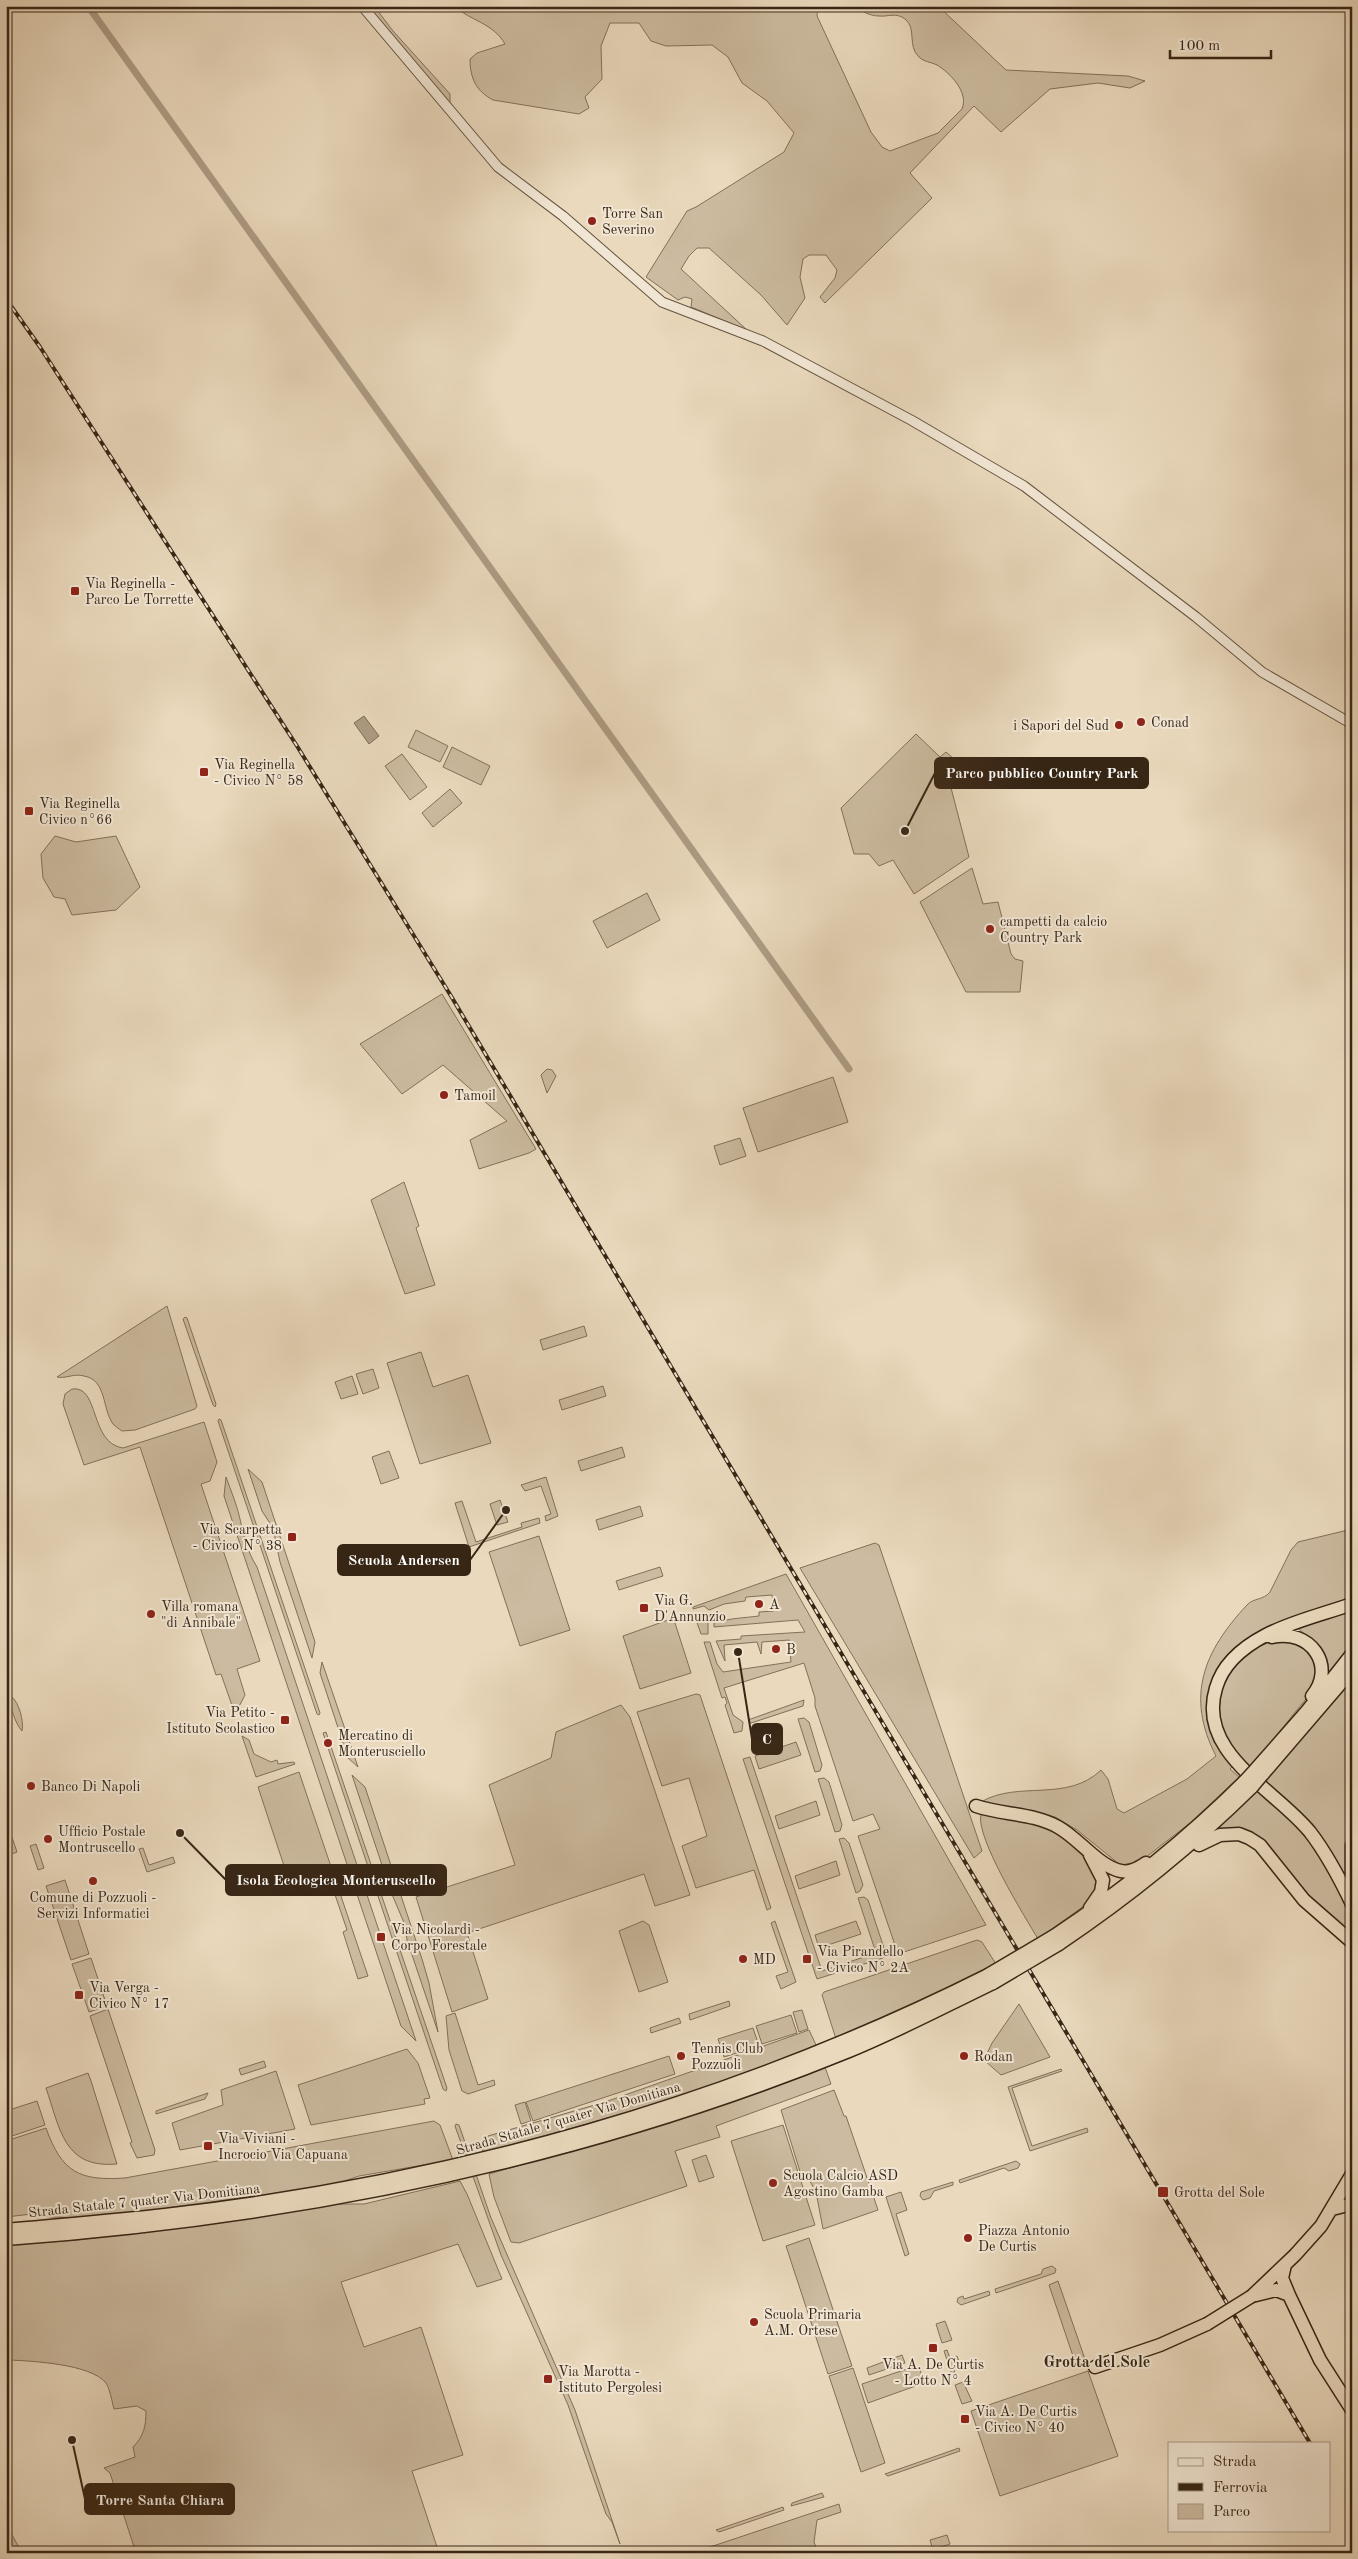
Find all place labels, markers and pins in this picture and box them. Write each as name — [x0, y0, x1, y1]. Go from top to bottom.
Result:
place label: Torre San Severino — [602, 207, 663, 237]
marker: Torre San Severino — [586, 215, 598, 227]
place label: Via Reginella - Parco Le Torrette — [85, 577, 193, 607]
marker: Via Reginella - Parco Le Torrette — [69, 585, 81, 597]
marker: Conad — [1135, 716, 1147, 728]
place label: Conad — [1151, 716, 1189, 730]
place label: i Sapori del Sud — [1013, 719, 1109, 733]
marker: i Sapori del Sud — [1113, 719, 1125, 731]
place label: Via Reginella - Civico N° 58 — [214, 758, 304, 788]
callout: Parco pubblico Country Park — [935, 758, 1148, 788]
marker: Via Reginella - Civico N° 58 — [198, 766, 210, 778]
place label: Via Reginella Civico n°66 — [39, 797, 120, 827]
marker: Via Reginella Civico n°66 — [23, 805, 35, 817]
place label: campetti da calcio Country Park — [1000, 915, 1107, 945]
marker: campetti da calcio Country Park — [984, 923, 996, 935]
marker: Tamoil — [438, 1089, 450, 1101]
place label: Tamoil — [454, 1089, 496, 1103]
place label: Via Scarpetta - Civico N° 38 — [193, 1523, 282, 1553]
marker: Via Scarpetta - Civico N° 38 — [286, 1531, 298, 1543]
callout: Scuola Andersen — [338, 1545, 470, 1575]
place label: Via G. D'Annunzio — [654, 1594, 726, 1624]
marker: A — [753, 1598, 765, 1610]
place label: A — [769, 1598, 780, 1612]
place label: Villa romana "di Annibale" — [161, 1600, 241, 1630]
marker: Via G. D'Annunzio — [638, 1602, 650, 1614]
marker: Villa romana "di Annibale" — [145, 1608, 157, 1620]
marker: B — [770, 1643, 782, 1655]
place label: B — [786, 1643, 796, 1657]
place label: Via Petito - Istituto Scolastico — [166, 1706, 275, 1736]
marker: Via Petito - Istituto Scolastico — [279, 1714, 291, 1726]
callout: C — [752, 1724, 782, 1754]
place label: Mercatino di Monterusciello — [338, 1729, 426, 1759]
marker: Mercatino di Monterusciello — [322, 1737, 334, 1749]
marker: Banco Di Napoli — [25, 1780, 37, 1792]
place label: Banco Di Napoli — [41, 1780, 140, 1794]
place label: Ufficio Postale Montruscello — [58, 1825, 146, 1855]
marker: Ufficio Postale Montruscello — [42, 1833, 54, 1845]
callout: Isola Ecologica Monteruscello — [226, 1865, 446, 1895]
marker: Comune di Pozzuoli - Servizi Informatici — [87, 1875, 99, 1887]
place label: Comune di Pozzuoli - Servizi Informatici — [30, 1891, 156, 1921]
place label: Via Nicolardi - Corpo Forestale — [391, 1923, 487, 1953]
marker: Via Nicolardi - Corpo Forestale — [375, 1931, 387, 1943]
place label: Via Pirandello - Civico N° 2A — [817, 1945, 909, 1975]
marker: MD — [737, 1953, 749, 1965]
place label: MD — [753, 1953, 776, 1967]
marker: Via Pirandello - Civico N° 2A — [801, 1953, 813, 1965]
place label: Via Verga - Civico N° 17 — [89, 1981, 169, 2011]
marker: Via Verga - Civico N° 17 — [73, 1989, 85, 2001]
place label: Tennis Club Pozzuoli — [691, 2042, 763, 2072]
marker: Tennis Club Pozzuoli — [675, 2050, 687, 2062]
marker: Rodan — [958, 2050, 970, 2062]
place label: Rodan — [974, 2050, 1013, 2064]
place label: Via Viviani - Incrocio Via Capuana — [218, 2132, 348, 2162]
marker: Via Viviani - Incrocio Via Capuana — [202, 2140, 214, 2152]
place label: Scuola Calcio ASD Agostino Gamba — [783, 2169, 898, 2199]
marker: Scuola Calcio ASD Agostino Gamba — [767, 2177, 779, 2189]
marker: Grotta del Sole — [1156, 2185, 1170, 2199]
place label: Grotta del Sole — [1174, 2186, 1265, 2200]
place label: Piazza Antonio De Curtis — [978, 2224, 1070, 2254]
marker: Piazza Antonio De Curtis — [962, 2232, 974, 2244]
place label: Scuola Primaria A.M. Ortese — [764, 2308, 861, 2338]
marker: Scuola Primaria A.M. Ortese — [748, 2316, 760, 2328]
marker: Via A. De Curtis - Lotto N° 4 — [927, 2342, 939, 2354]
place label: Via A. De Curtis - Lotto N° 4 — [882, 2358, 984, 2388]
place label: Via Marotta - Istituto Pergolesi — [558, 2365, 662, 2395]
marker: Via Marotta - Istituto Pergolesi — [542, 2373, 554, 2385]
place label: Via A. De Curtis - Civico N° 40 — [975, 2405, 1077, 2435]
marker: Via A. De Curtis - Civico N° 40 — [959, 2413, 971, 2425]
callout: Torre Santa Chiara — [85, 2484, 234, 2514]

